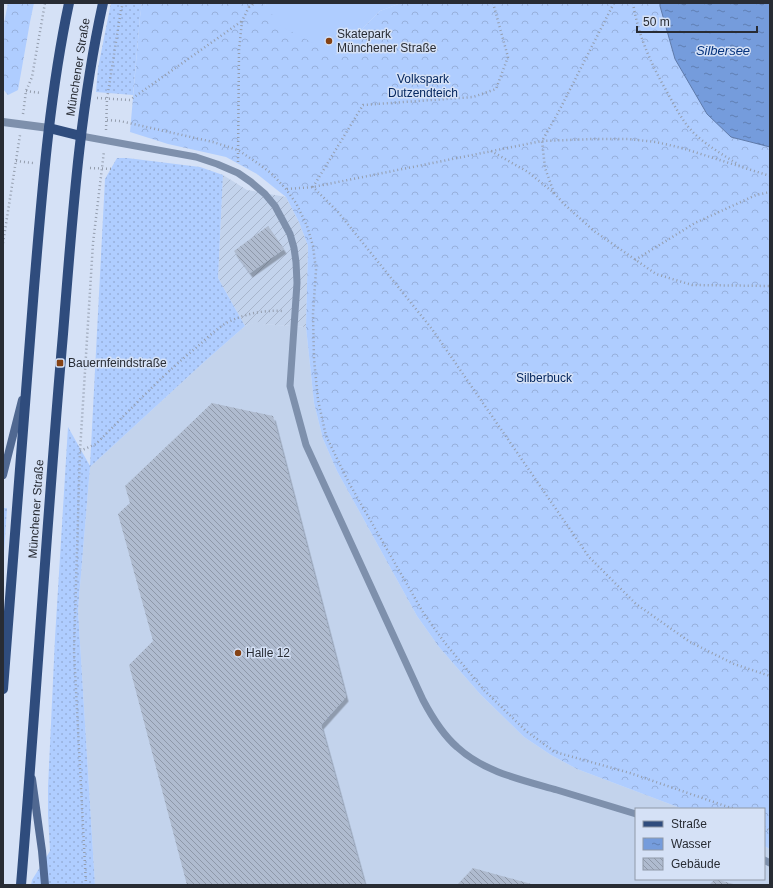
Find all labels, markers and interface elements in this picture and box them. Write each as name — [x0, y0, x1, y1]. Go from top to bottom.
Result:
scale bar — [637, 8, 757, 34]
text: 50 m — [643, 15, 670, 29]
street label: Münchener Straße — [63, 17, 93, 117]
place label: Skatepark Münchener Straße — [337, 27, 437, 55]
marker: Skatepark Münchener Straße — [324, 36, 334, 46]
water label: Silbersee — [696, 43, 750, 58]
park label: Volkspark Dutzendteich — [388, 72, 458, 100]
place label: Bauernfeindstraße — [68, 356, 167, 370]
marker: Bauernfeindstraße — [55, 358, 65, 368]
park label: Silberbuck — [516, 371, 573, 385]
street label: Münchener Straße — [26, 459, 46, 559]
place label: Halle 12 — [246, 646, 290, 660]
marker: Halle 12 — [233, 648, 243, 658]
legend — [635, 808, 765, 880]
text: Straße — [671, 817, 707, 831]
text: Wasser — [671, 837, 711, 851]
text: Gebäude — [671, 857, 721, 871]

